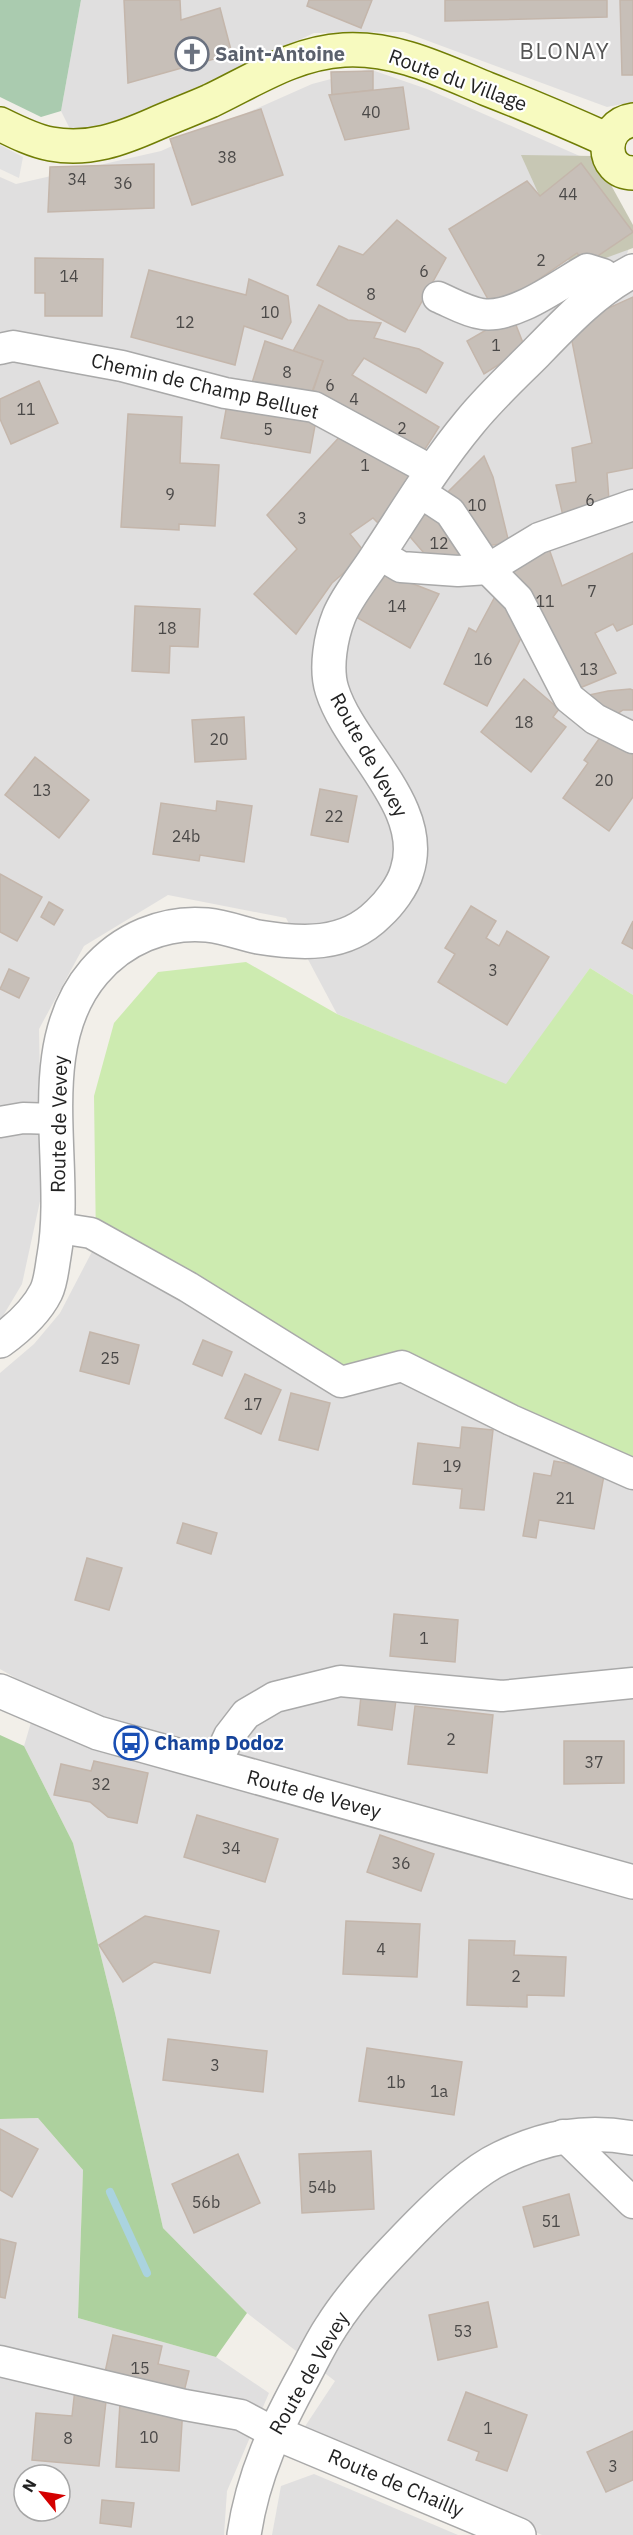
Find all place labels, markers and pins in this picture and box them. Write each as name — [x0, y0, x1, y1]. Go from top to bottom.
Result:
church icon: Saint-Antoine — [174, 36, 210, 72]
place label: Saint-Antoine — [215, 40, 345, 67]
bus stop icon: Champ Dodoz — [113, 1725, 149, 1761]
place label: Champ Dodoz — [154, 1729, 284, 1756]

